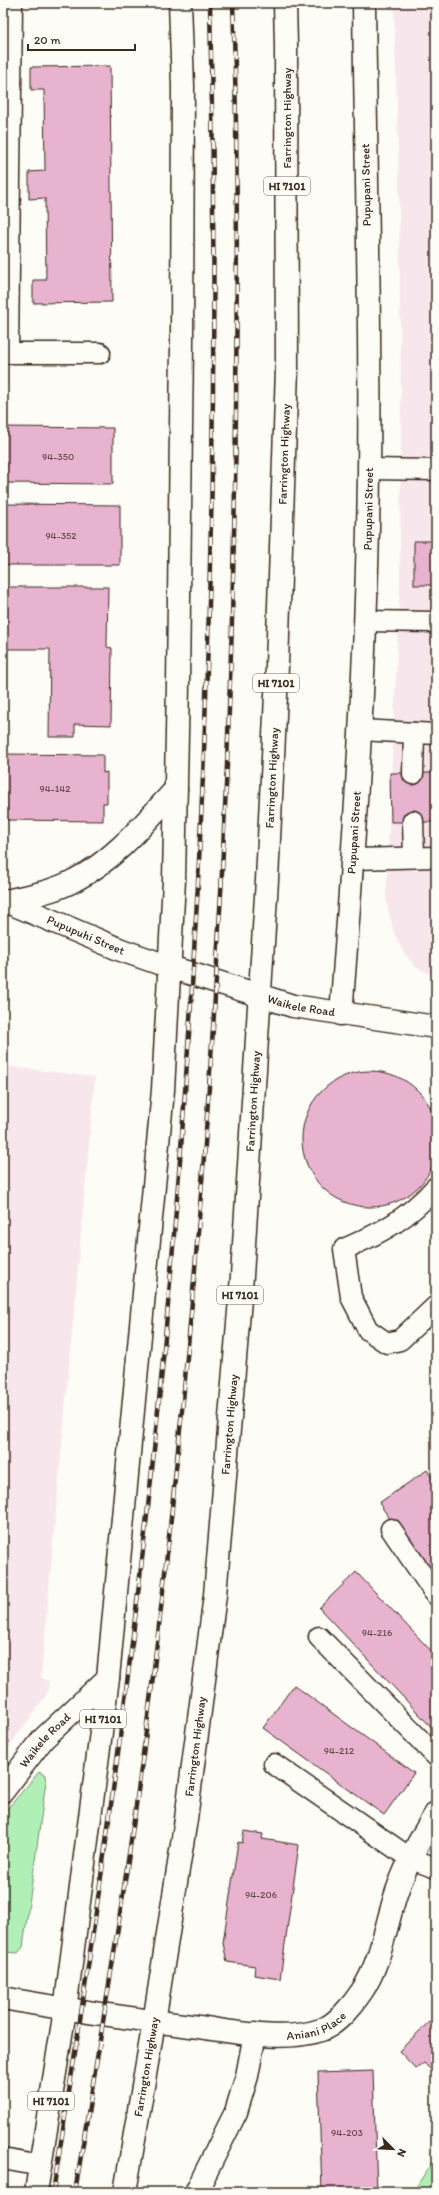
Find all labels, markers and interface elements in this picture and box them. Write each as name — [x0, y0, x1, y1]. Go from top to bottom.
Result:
scale bar — [28, 26, 135, 52]
text: 20 m — [34, 33, 61, 47]
street label: Farrington Highway — [280, 67, 294, 168]
street label: Pupupani Street — [358, 143, 374, 227]
road number: HI 7101 — [264, 177, 310, 195]
street label: Farrington Highway — [275, 403, 293, 505]
house number: 94-350 — [42, 450, 74, 463]
street label: Pupupani Street — [361, 467, 376, 550]
house number: 94-352 — [45, 529, 77, 542]
road number: HI 7101 — [253, 674, 299, 692]
street label: Farrington Highway — [263, 727, 281, 829]
house number: 94-142 — [39, 782, 71, 795]
street label: Pupupani Street — [344, 790, 364, 874]
street label: Pupupuhi Street — [45, 912, 127, 958]
street label: Waikele Road — [266, 991, 337, 1019]
street label: Farrington Highway — [243, 1050, 263, 1152]
road number: HI 7101 — [217, 1286, 263, 1304]
street label: Farrington Highway — [218, 1373, 241, 1475]
house number: 94-216 — [362, 1626, 392, 1639]
street label: Farrington Highway — [182, 1695, 209, 1798]
street label: Waikele Road — [17, 1710, 74, 1770]
road number: HI 7101 — [80, 1710, 126, 1728]
house number: 94-212 — [324, 1744, 355, 1757]
house number: 94-206 — [245, 1888, 277, 1901]
street label: Aniani Place — [286, 2008, 349, 2043]
street label: Farrington Highway — [131, 2016, 162, 2118]
road number: HI 7101 — [28, 2092, 74, 2110]
house number: 94-203 — [331, 2126, 364, 2139]
north arrow — [373, 2129, 413, 2169]
text: N — [394, 2147, 409, 2159]

